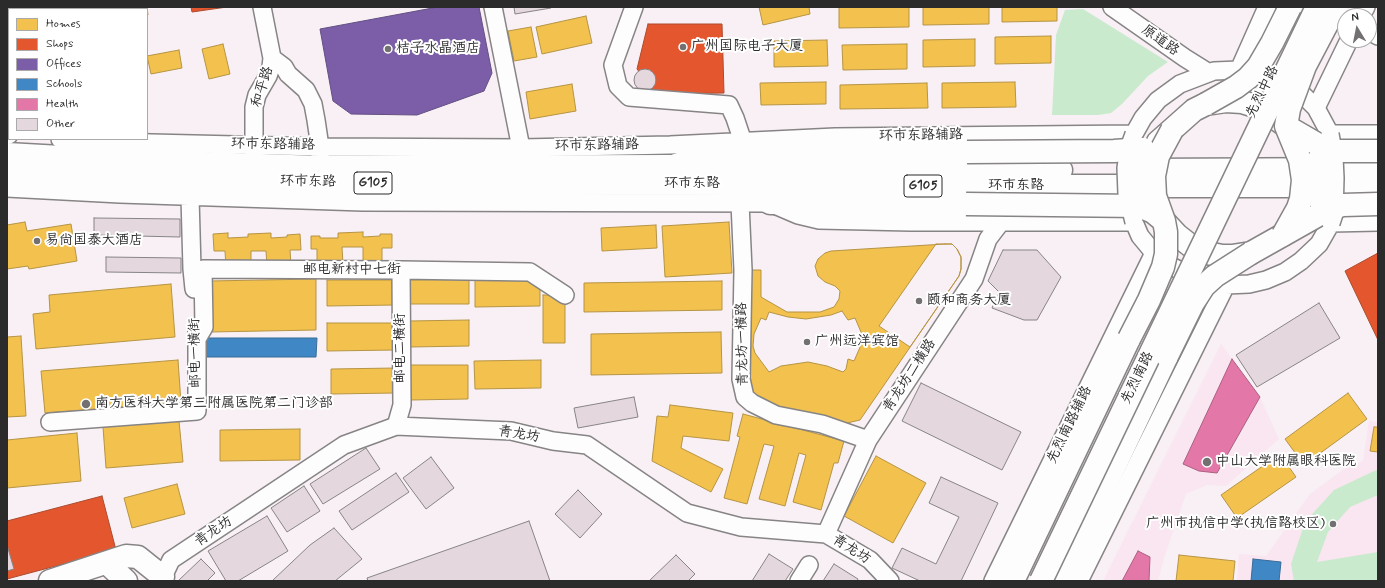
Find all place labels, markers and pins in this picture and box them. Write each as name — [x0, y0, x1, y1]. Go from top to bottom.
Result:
place label: 广州国际电子大厦 — [691, 39, 803, 55]
place label: 桔子水晶酒店 — [396, 41, 480, 57]
marker: 广州国际电子大厦 — [678, 42, 688, 52]
marker: 桔子水晶酒店 — [383, 44, 393, 54]
place label: 易尚国泰大酒店 — [45, 233, 143, 249]
marker: 易尚国泰大酒店 — [32, 236, 42, 246]
place label: 颐和商务大厦 — [927, 293, 1011, 309]
marker: 颐和商务大厦 — [914, 296, 924, 306]
place label: 广州远洋宾馆 — [815, 334, 899, 350]
marker: 广州远洋宾馆 — [802, 337, 812, 347]
place label: 南方医科大学第三附属医院第二门诊部 — [95, 396, 333, 412]
marker: 南方医科大学第三附属医院第二门诊部 — [80, 398, 92, 410]
place label: 中山大学附属眼科医院 — [1216, 454, 1356, 470]
marker: 中山大学附属眼科医院 — [1201, 456, 1213, 468]
place label: 广州市执信中学(执信路校区) — [1146, 516, 1325, 532]
marker: 广州市执信中学(执信路校区) — [1328, 519, 1338, 529]

